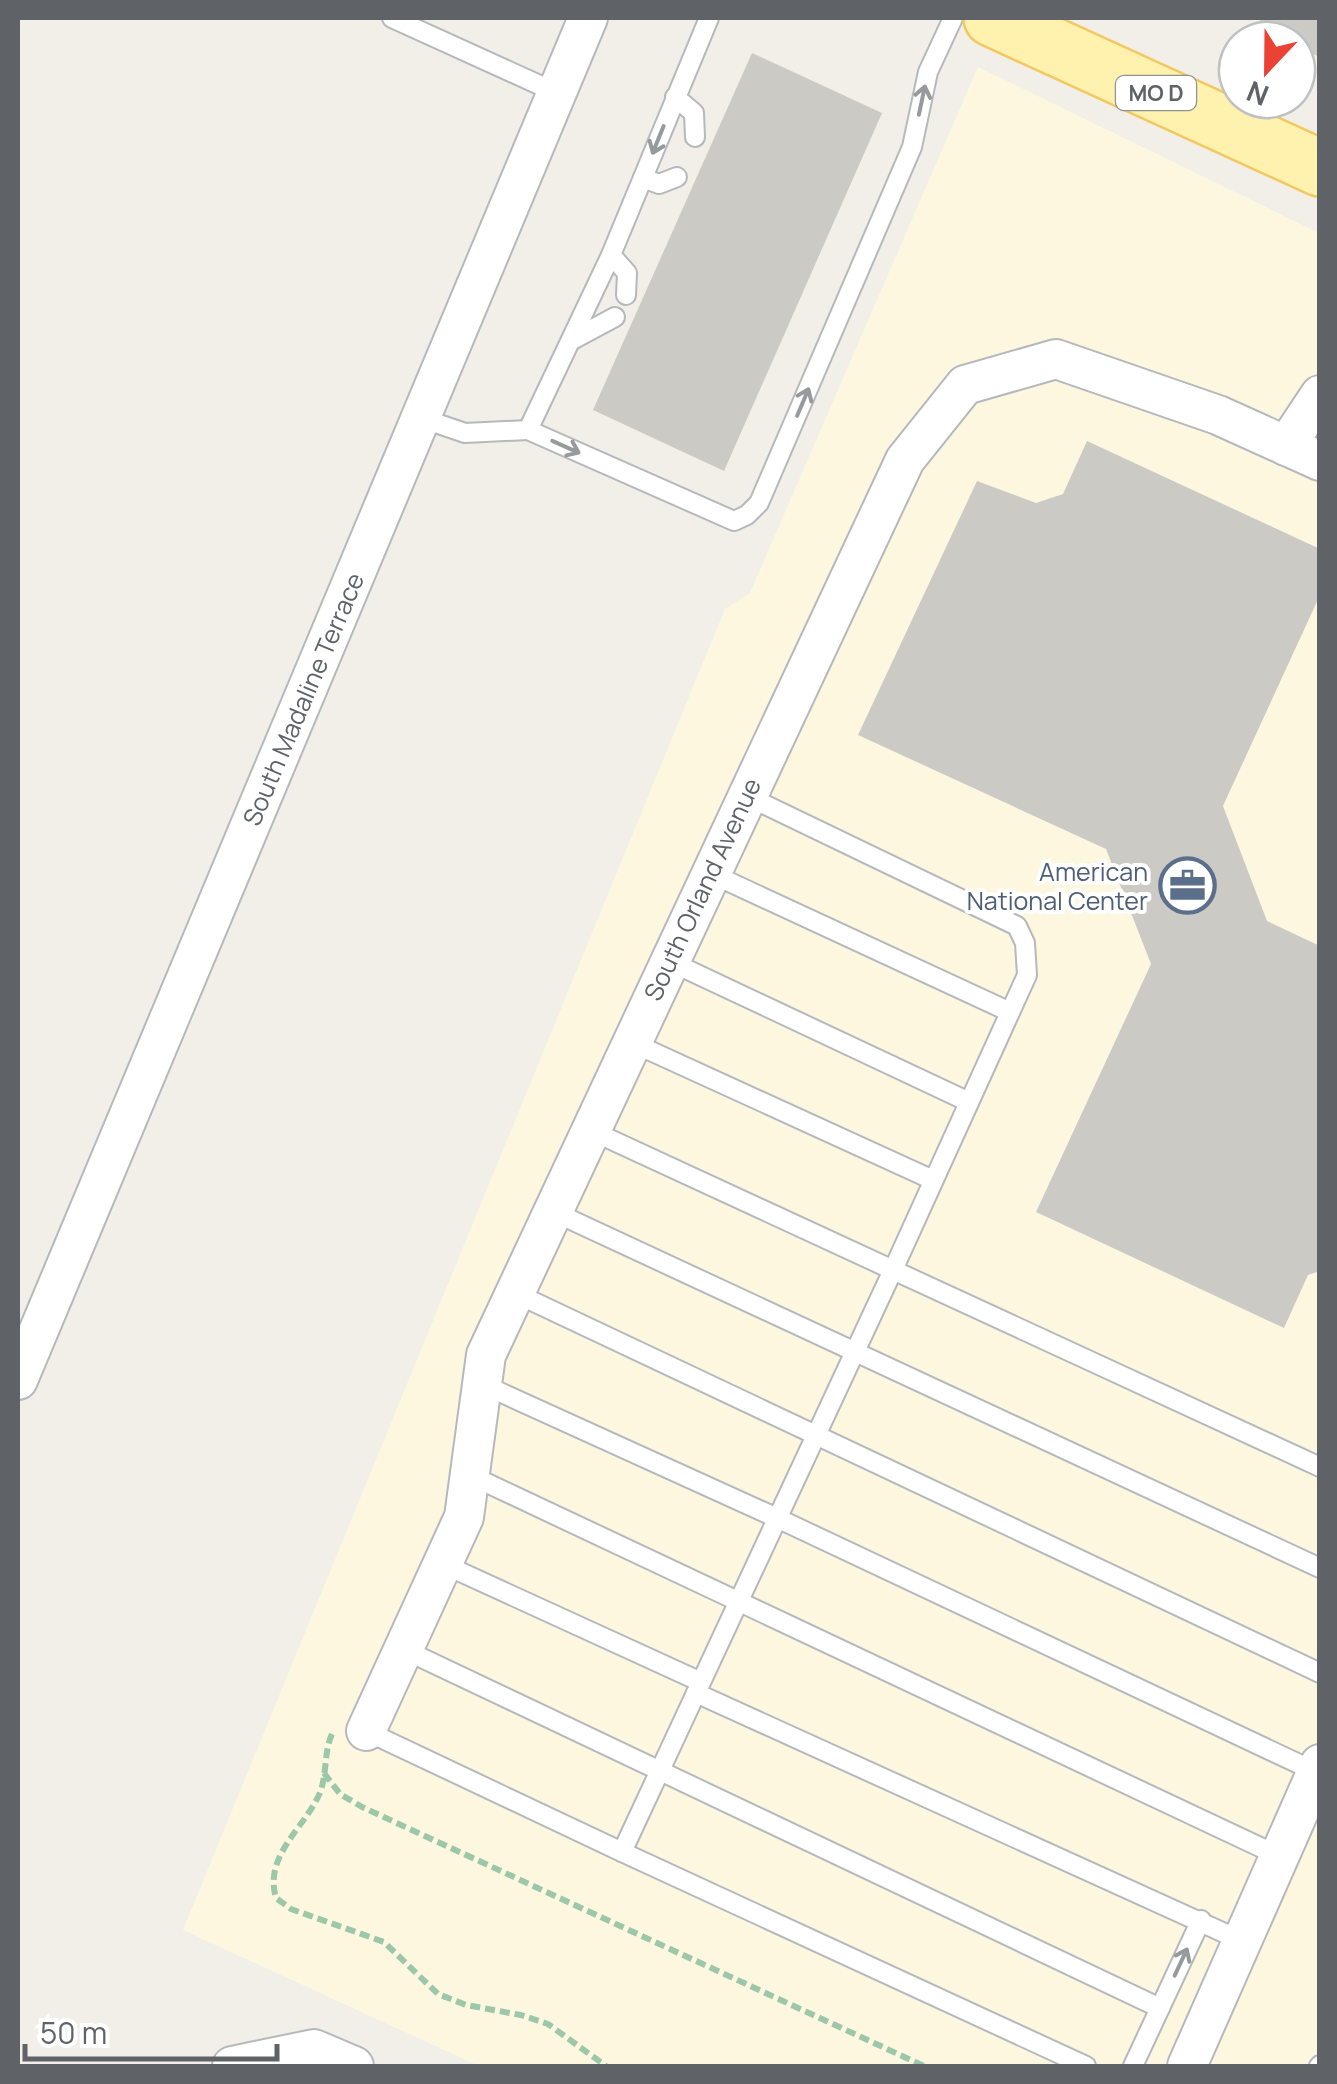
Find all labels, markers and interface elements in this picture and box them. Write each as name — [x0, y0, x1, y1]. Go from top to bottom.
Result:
north arrow — [1217, 20, 1317, 120]
text: N — [1241, 73, 1274, 115]
road number: MO D — [1116, 76, 1196, 110]
one-way arrow — [913, 85, 932, 117]
one-way arrow — [648, 124, 666, 154]
one-way arrow — [795, 387, 813, 418]
one-way arrow — [550, 439, 581, 457]
street label: South Madaline Terrace — [234, 567, 372, 831]
street label: South Orland Avenue — [635, 772, 769, 1006]
place label: American National Center — [967, 854, 1148, 918]
office icon: American National Center — [1157, 855, 1217, 915]
one-way arrow — [1173, 1947, 1192, 1977]
scale bar — [25, 1999, 278, 2061]
text: 50 m — [40, 2012, 107, 2053]

